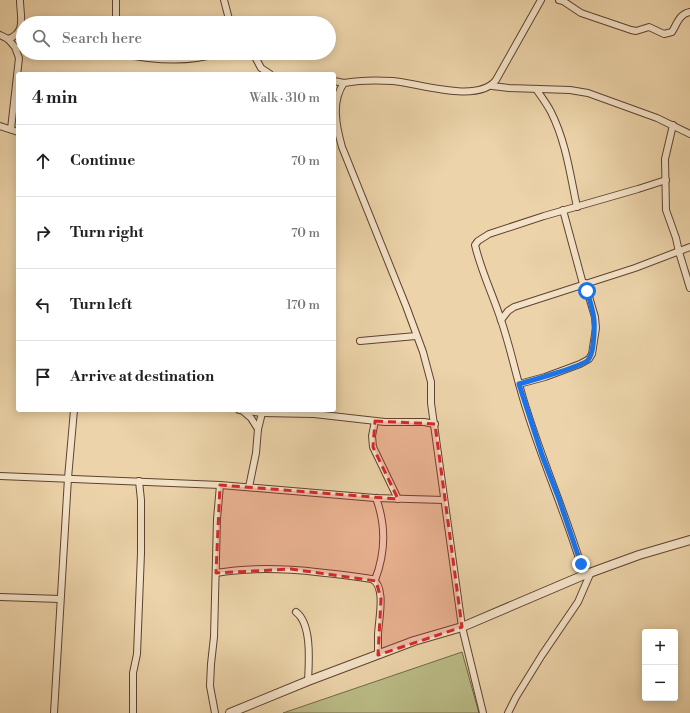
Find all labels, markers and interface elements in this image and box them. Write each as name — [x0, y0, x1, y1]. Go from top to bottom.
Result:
search box — [16, 16, 336, 60]
icon: search — [30, 27, 52, 49]
text: Search here — [62, 29, 142, 48]
text: 4 min — [32, 87, 77, 109]
text: Walk · 310 m — [250, 90, 320, 106]
icon: ahead — [32, 150, 54, 172]
text: Continue — [70, 151, 135, 170]
text: 70 m — [291, 153, 320, 169]
icon: right — [32, 222, 54, 244]
text: Turn right — [70, 223, 144, 242]
text: 70 m — [291, 225, 320, 241]
route start — [578, 282, 596, 300]
icon: left — [32, 294, 54, 316]
text: Turn left — [70, 295, 132, 314]
text: 170 m — [286, 297, 320, 313]
icon: arrive — [32, 366, 54, 388]
text: Arrive at destination — [70, 367, 214, 386]
route end — [572, 555, 590, 573]
map controls — [642, 629, 678, 701]
button: + — [642, 629, 678, 665]
button: − — [642, 665, 678, 701]

